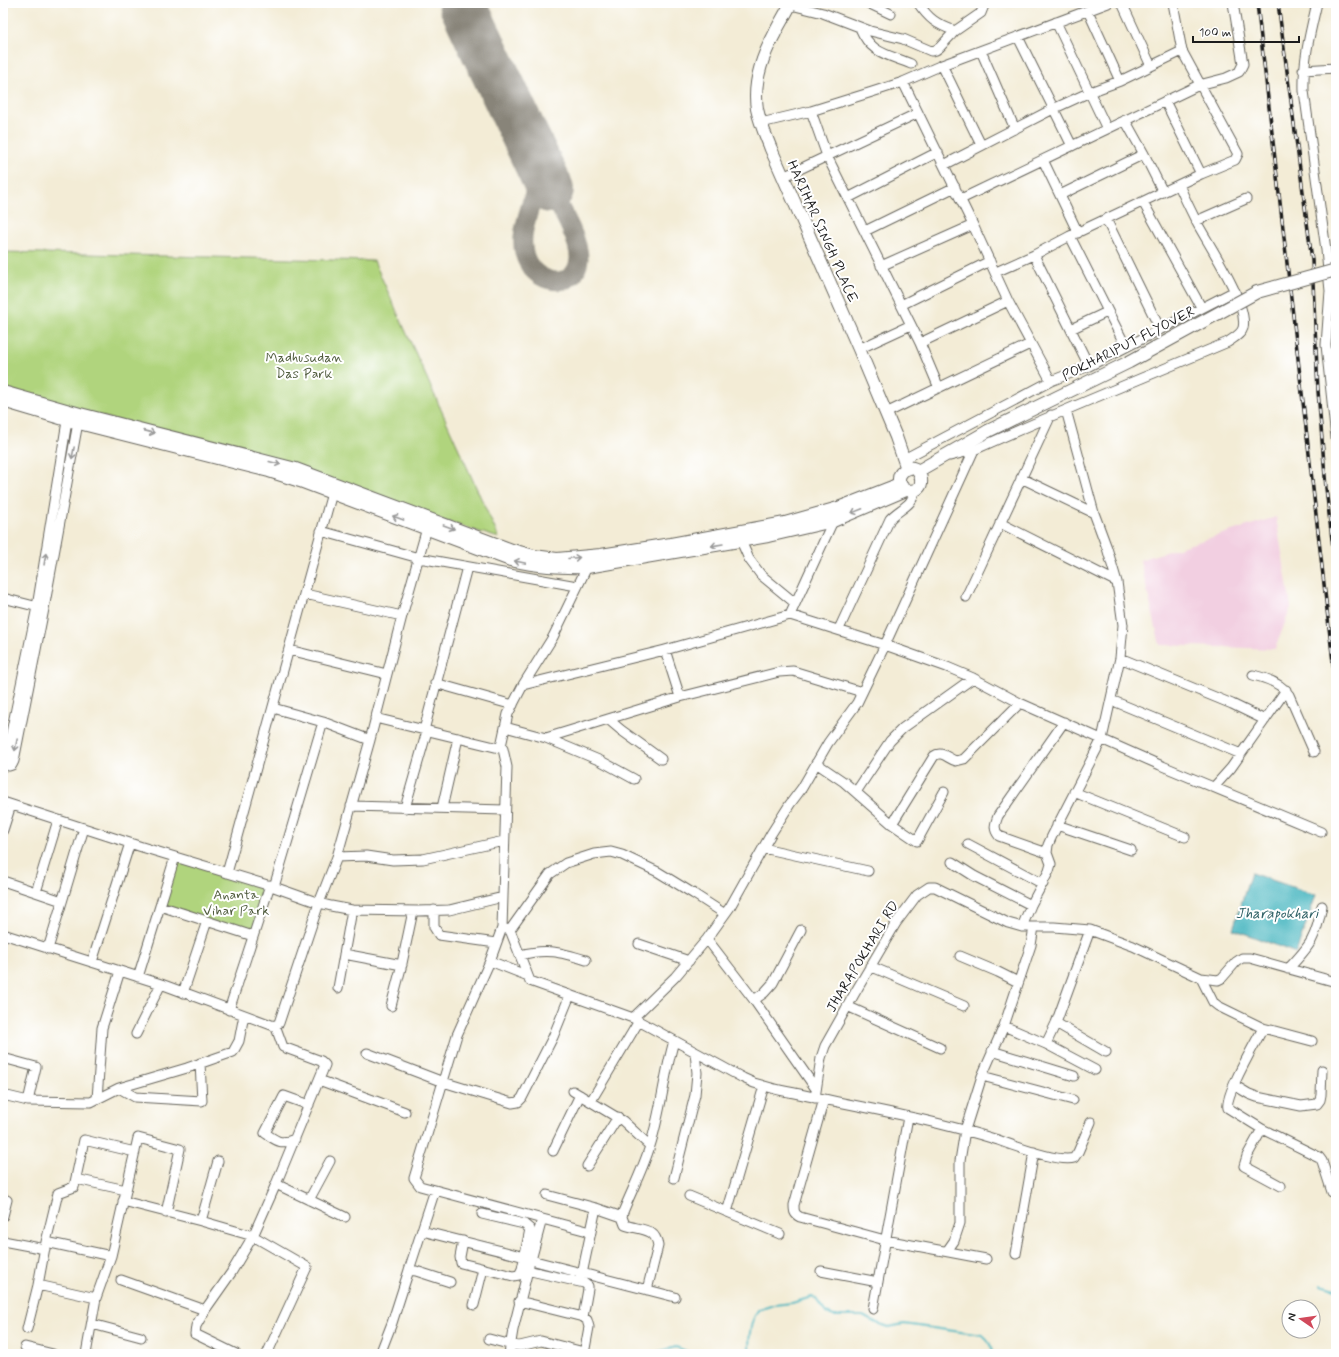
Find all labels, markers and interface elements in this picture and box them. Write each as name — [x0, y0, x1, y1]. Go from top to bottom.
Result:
scale bar — [1193, 18, 1299, 44]
text: 100 m — [1199, 25, 1231, 41]
street label: HARIHAR SINGH PLACE — [783, 157, 862, 305]
street label: POKHARIPUT FLYOVER — [1059, 303, 1198, 385]
park label: Madhusudan Das Park — [265, 349, 343, 383]
one-way arrow — [142, 429, 155, 436]
one-way arrow — [68, 446, 76, 459]
one-way arrow — [268, 460, 281, 468]
one-way arrow — [851, 508, 863, 515]
one-way arrow — [392, 513, 404, 521]
one-way arrow — [443, 523, 455, 531]
one-way arrow — [711, 541, 724, 549]
one-way arrow — [41, 553, 49, 566]
one-way arrow — [567, 554, 580, 561]
one-way arrow — [514, 557, 527, 565]
one-way arrow — [12, 739, 20, 752]
park label: Ananta Vihar Park — [203, 886, 269, 920]
street label: JHARAPOKHARI RD — [823, 898, 903, 1015]
water label: Jharapokhari — [1236, 904, 1320, 924]
north arrow — [1281, 1299, 1321, 1339]
text: N — [1285, 1312, 1300, 1322]

